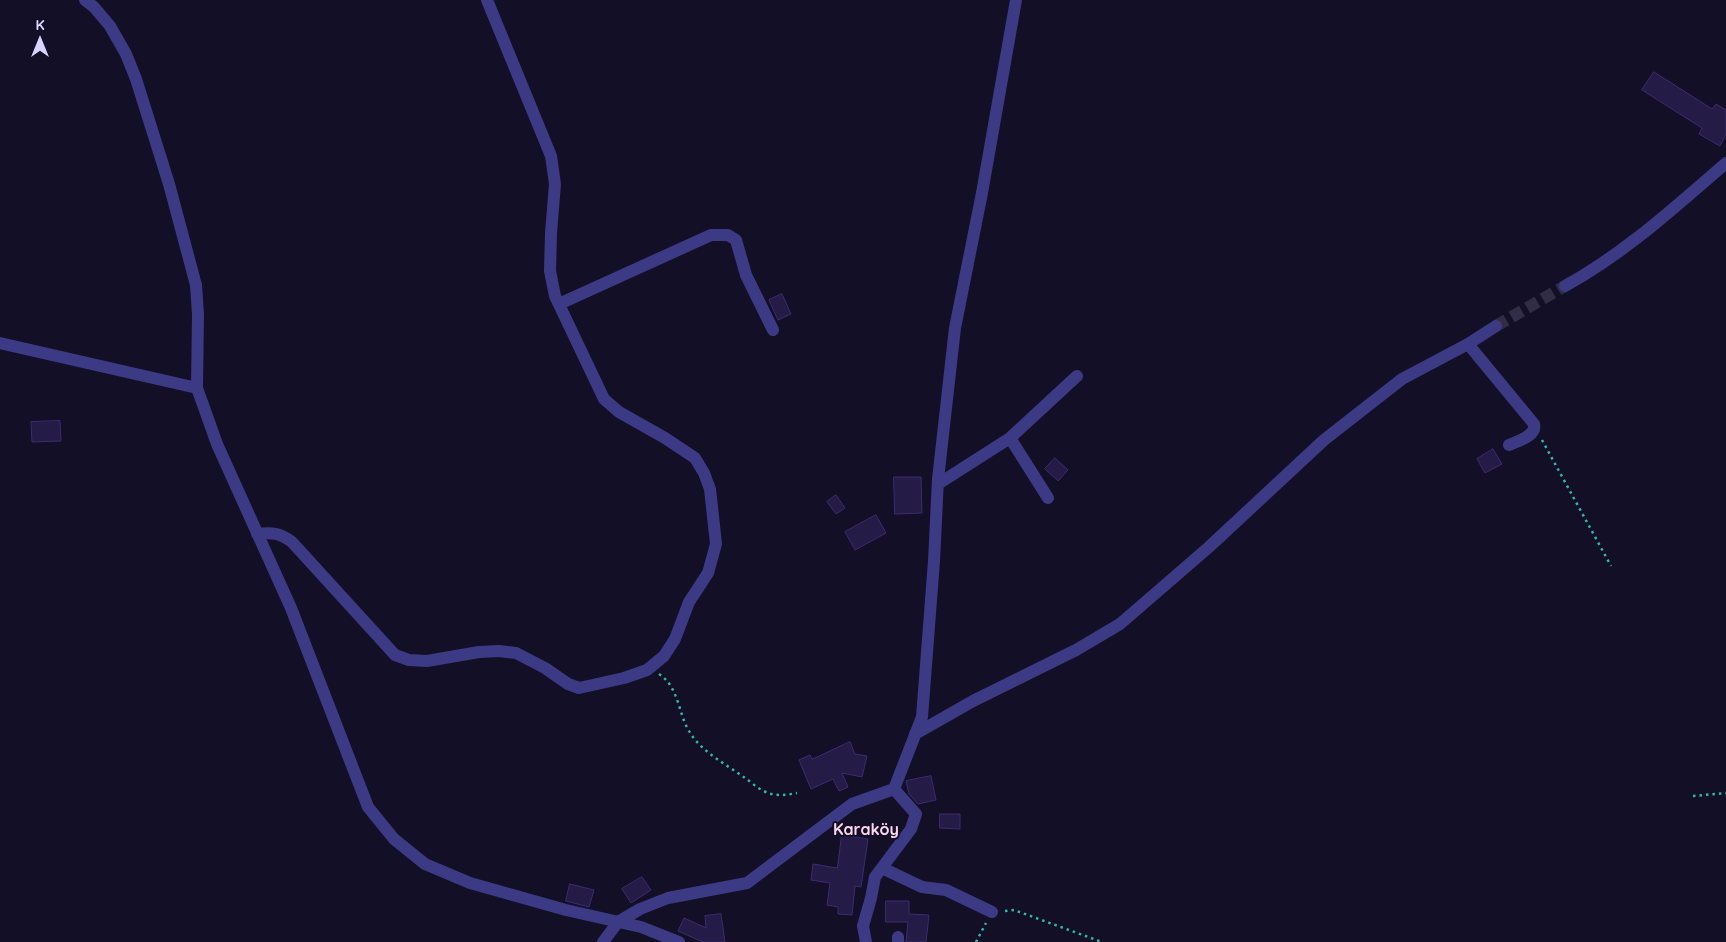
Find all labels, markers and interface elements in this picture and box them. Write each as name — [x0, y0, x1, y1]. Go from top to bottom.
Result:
north arrow — [15, 15, 65, 65]
text: K — [35, 16, 45, 34]
district label: Karaköy — [833, 820, 899, 840]

